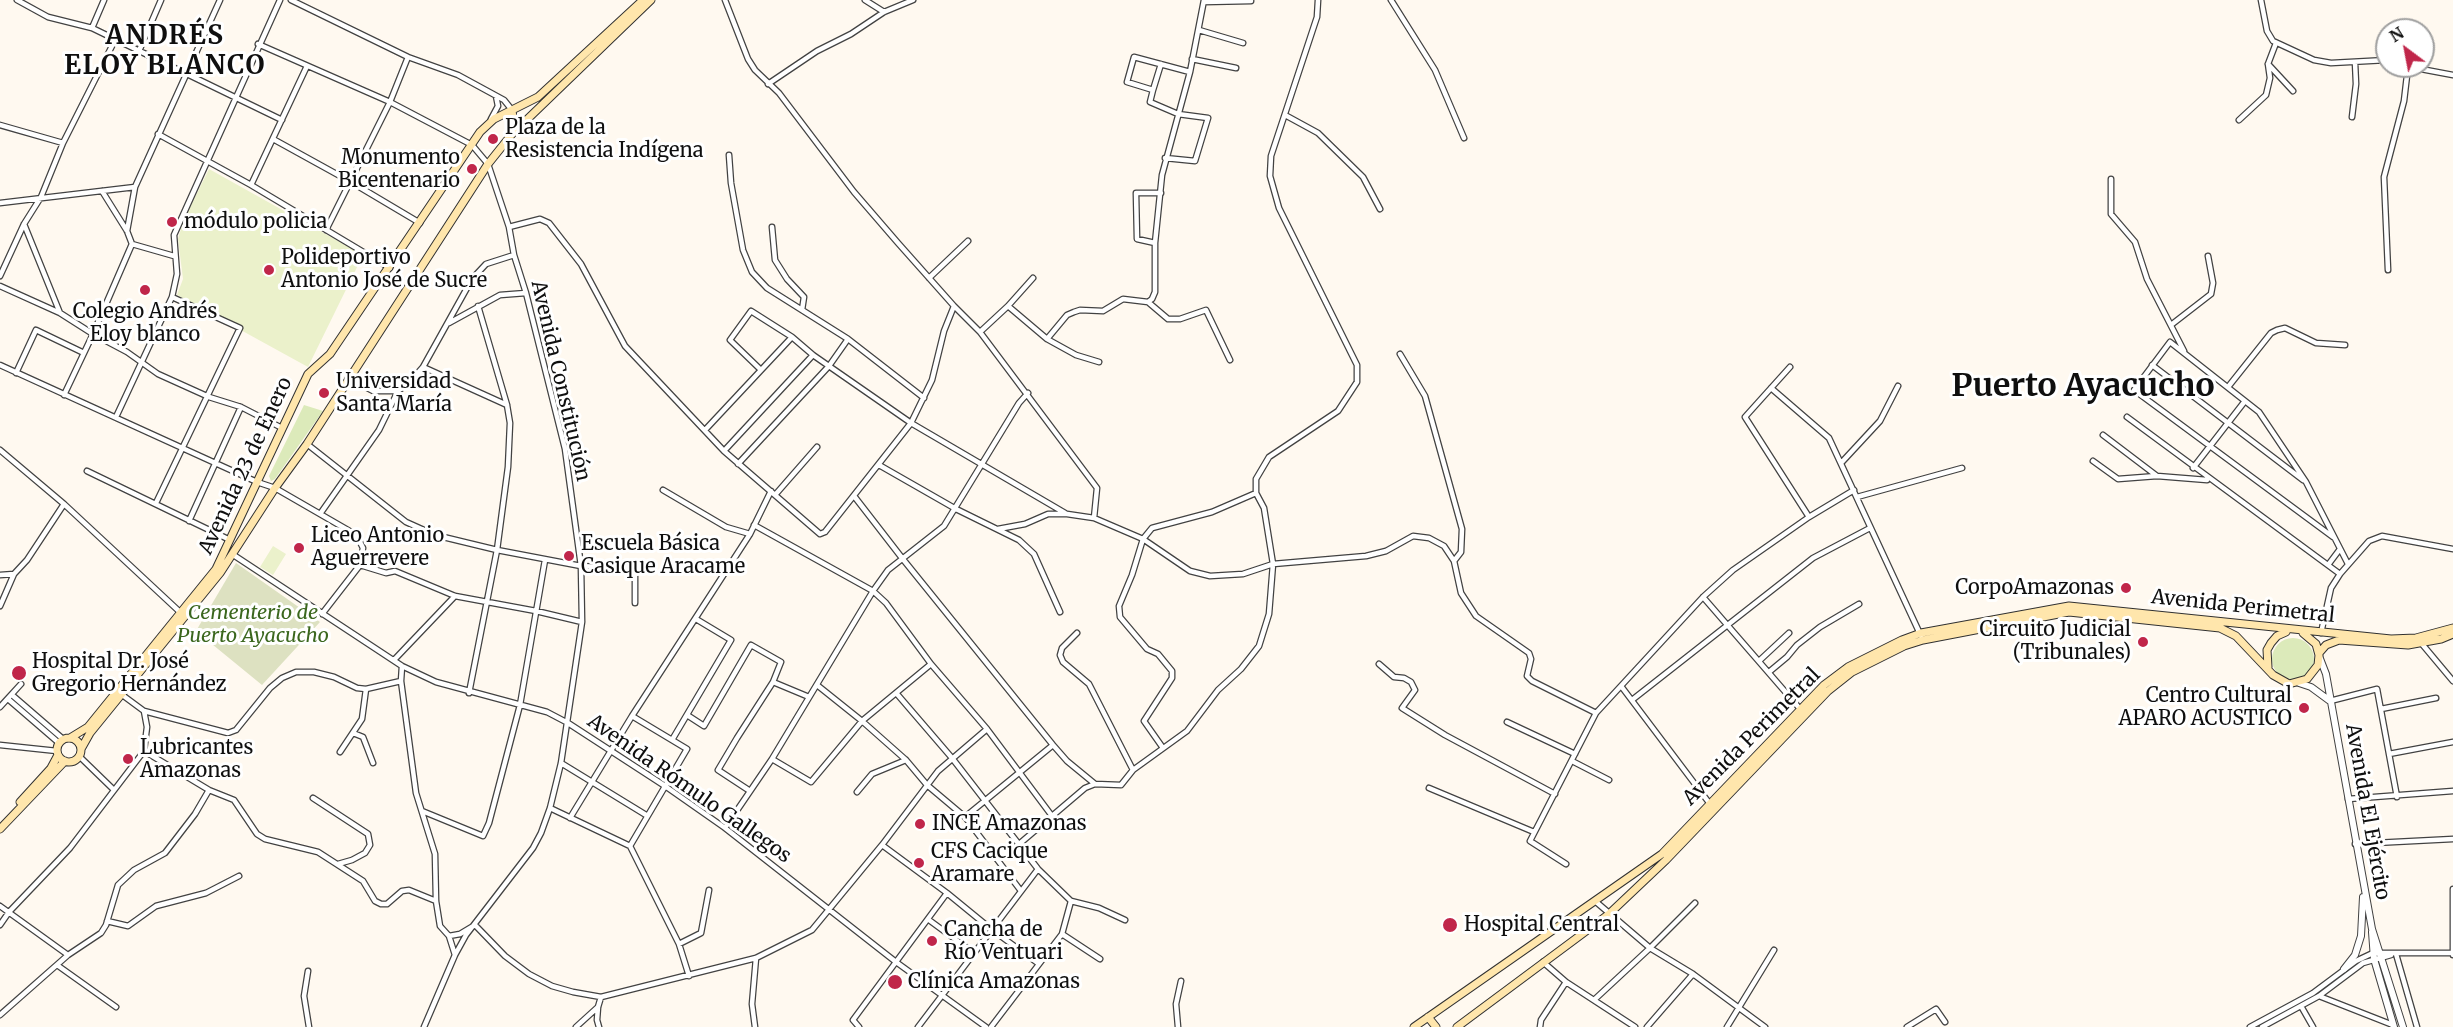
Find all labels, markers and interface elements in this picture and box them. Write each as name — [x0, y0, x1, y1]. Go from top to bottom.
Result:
north arrow — [2375, 18, 2435, 78]
district label: ANDRÉS ELOY BLANCO — [64, 21, 266, 82]
text: N — [2386, 23, 2407, 46]
place label: Plaza de la Resistencia Indígena — [505, 116, 703, 163]
marker: Plaza de la Resistencia Indígena — [486, 132, 500, 146]
place label: Monumento Bicentenario — [338, 146, 460, 193]
marker: Monumento Bicentenario — [465, 162, 479, 176]
place label: módulo policia — [184, 210, 327, 234]
marker: módulo policia — [165, 215, 179, 229]
place label: Polideportivo Antonio José de Sucre — [281, 246, 487, 293]
marker: Polideportivo Antonio José de Sucre — [262, 263, 276, 277]
street label: Avenida Constitución — [525, 278, 595, 484]
marker: Colegio Andrés Eloy blanco — [138, 283, 152, 297]
place label: Colegio Andrés Eloy blanco — [73, 300, 217, 347]
district label: Puerto Ayacucho — [1951, 368, 2215, 406]
place label: Universidad Santa María — [336, 370, 452, 417]
street label: Avenida 23 de Enero — [194, 373, 298, 559]
marker: Universidad Santa María — [317, 386, 331, 400]
place label: Liceo Antonio Aguerrevere — [311, 524, 444, 571]
place label: Escuela Básica Casique Aracame — [581, 532, 745, 579]
marker: Liceo Antonio Aguerrevere — [292, 541, 306, 555]
marker: Escuela Básica Casique Aracame — [562, 549, 576, 563]
place label: CorpoAmazonas — [1955, 576, 2114, 600]
marker: CorpoAmazonas — [2119, 581, 2133, 595]
street label: Avenida Perimetral — [2150, 585, 2336, 629]
park label: Cementerio de Puerto Ayacucho — [177, 601, 329, 648]
place label: Circuito Judicial (Tribunales) — [1979, 618, 2131, 665]
marker: Circuito Judicial (Tribunales) — [2136, 635, 2150, 649]
place label: Hospital Dr. José Gregorio Hernández — [32, 650, 226, 697]
street label: Avenida Perimetral — [1678, 663, 1826, 811]
marker: Hospital Dr. José Gregorio Hernández — [10, 664, 28, 682]
place label: Centro Cultural APARO ACUSTICO — [2118, 684, 2292, 731]
marker: Centro Cultural APARO ACUSTICO — [2297, 701, 2311, 715]
street label: Avenida Rómulo Gallegos — [583, 709, 795, 869]
street label: Avenida El Ejército — [2340, 722, 2394, 902]
place label: Lubricantes Amazonas — [140, 736, 253, 783]
marker: Lubricantes Amazonas — [121, 752, 135, 766]
place label: INCE Amazonas — [932, 812, 1087, 836]
marker: INCE Amazonas — [913, 817, 927, 831]
place label: CFS Cacique Aramare — [931, 840, 1048, 887]
marker: CFS Cacique Aramare — [912, 856, 926, 870]
place label: Hospital Central — [1464, 913, 1619, 937]
marker: Hospital Central — [1441, 916, 1459, 934]
place label: Cancha de Río Ventuari — [944, 918, 1063, 965]
marker: Cancha de Río Ventuari — [925, 934, 939, 948]
place label: Clínica Amazonas — [908, 970, 1080, 994]
marker: Clínica Amazonas — [886, 973, 904, 991]

